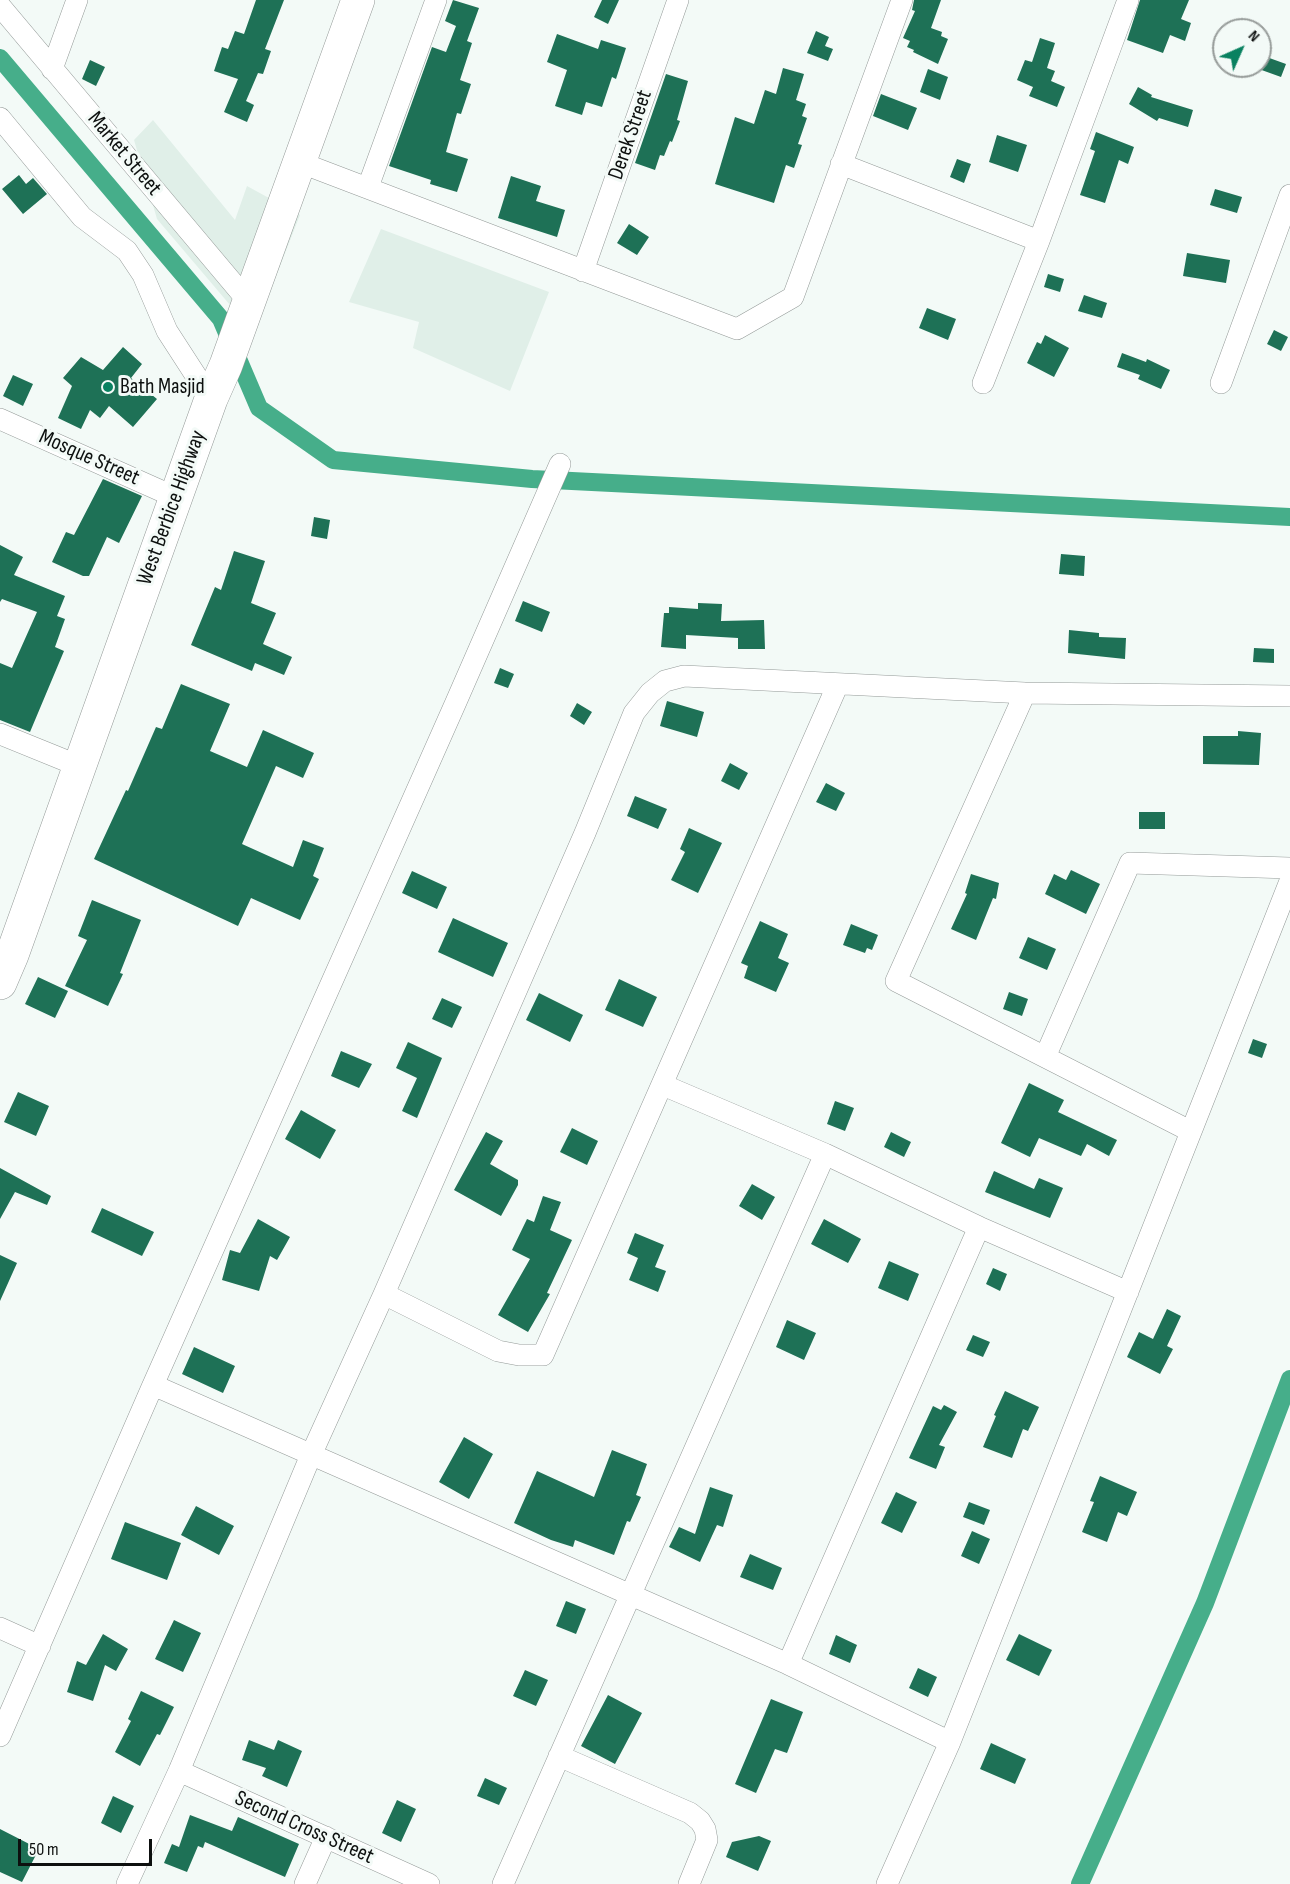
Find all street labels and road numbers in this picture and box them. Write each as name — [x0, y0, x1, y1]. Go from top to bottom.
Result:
street label: Derek Street — [603, 87, 659, 183]
street label: Market Street — [81, 107, 167, 201]
street label: Mosque Street — [35, 424, 143, 492]
street label: West Berbice Highway — [132, 427, 212, 589]
street label: Second Cross Street — [230, 1786, 378, 1870]

